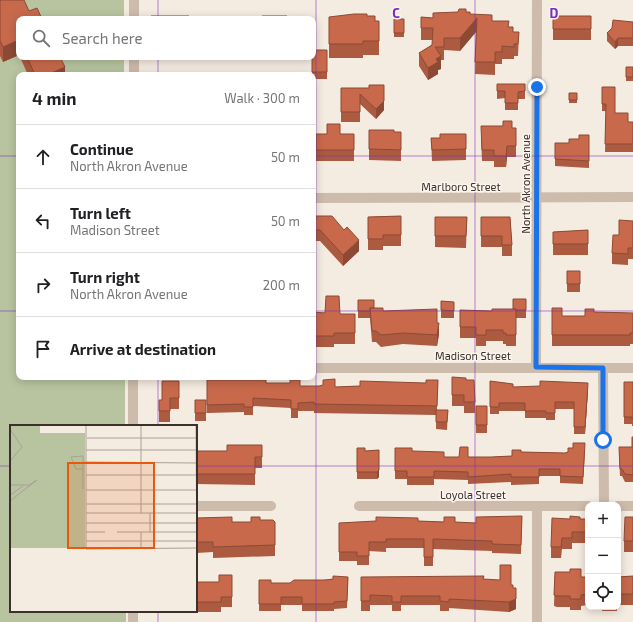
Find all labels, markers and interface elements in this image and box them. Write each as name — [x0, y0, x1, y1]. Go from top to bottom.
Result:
text: C — [392, 5, 400, 21]
text: D — [550, 5, 559, 21]
search box — [16, 16, 316, 60]
icon: search — [30, 27, 52, 49]
text: Search here — [62, 29, 143, 47]
route end — [528, 78, 546, 96]
text: 4 min — [32, 88, 76, 108]
text: Walk · 300 m — [224, 90, 300, 106]
street label: North Akron Avenue — [519, 134, 532, 234]
text: Continue — [70, 140, 133, 158]
icon: ahead — [32, 146, 54, 168]
text: 50 m — [271, 149, 300, 165]
text: North Akron Avenue — [70, 158, 188, 174]
street label: Marlboro Street — [421, 180, 501, 193]
text: Turn left — [70, 204, 131, 222]
icon: left — [32, 210, 54, 232]
text: 50 m — [271, 213, 300, 229]
text: Madison Street — [70, 222, 160, 238]
text: Turn right — [70, 268, 140, 286]
icon: right — [32, 274, 54, 296]
text: 200 m — [263, 277, 300, 293]
text: North Akron Avenue — [70, 286, 188, 302]
icon: arrive — [32, 338, 54, 360]
text: Arrive at destination — [70, 340, 216, 358]
street label: Madison Street — [435, 349, 511, 362]
inset map — [10, 425, 197, 612]
route start — [594, 431, 612, 449]
street label: Loyola Street — [440, 488, 506, 501]
map controls — [585, 502, 621, 610]
button: + — [585, 502, 621, 538]
button: − — [585, 538, 621, 574]
button: locate — [585, 574, 621, 610]

